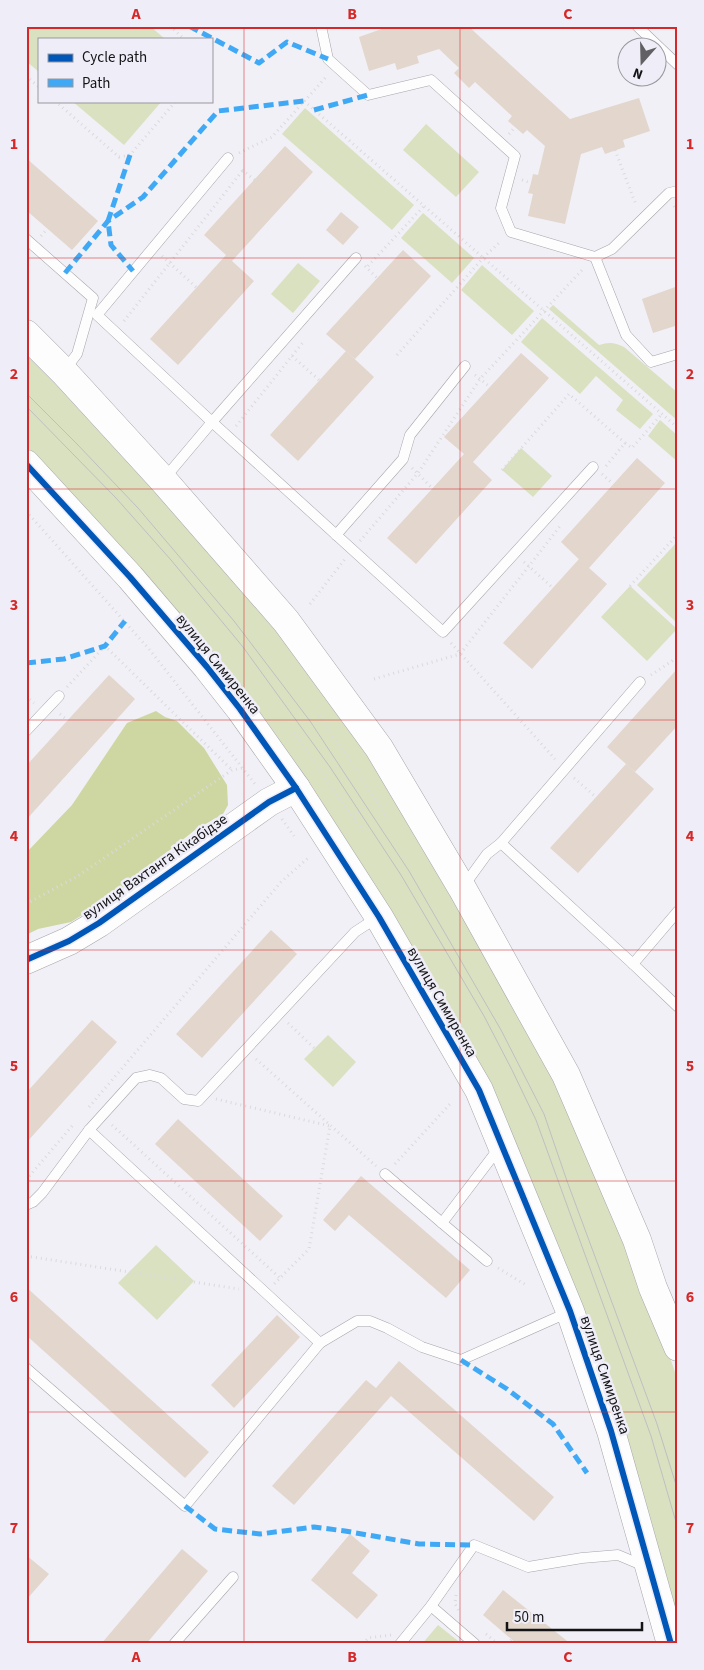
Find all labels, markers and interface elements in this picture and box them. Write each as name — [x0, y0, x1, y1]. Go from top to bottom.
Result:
text: A — [130, 3, 141, 25]
text: B — [347, 3, 357, 25]
text: C — [563, 3, 573, 25]
legend — [38, 38, 212, 102]
north arrow — [616, 38, 666, 88]
text: Cycle path — [82, 47, 147, 68]
text: N — [630, 62, 646, 84]
text: Path — [82, 73, 110, 94]
text: 1 — [10, 133, 18, 155]
text: 1 — [686, 133, 694, 155]
text: 2 — [10, 363, 18, 385]
text: 2 — [686, 363, 694, 385]
text: 3 — [10, 594, 18, 616]
text: 3 — [686, 594, 694, 616]
street label: вулиця Симиренка — [171, 609, 265, 719]
street label: вулиця Вахтанга Кікабідзе — [78, 809, 232, 925]
text: 4 — [10, 825, 19, 847]
text: 4 — [686, 825, 695, 847]
street label: вулиця Симиренка — [402, 943, 482, 1061]
text: 5 — [10, 1055, 18, 1077]
text: 5 — [686, 1055, 694, 1077]
text: 6 — [10, 1286, 18, 1308]
text: 6 — [686, 1286, 694, 1308]
street label: вулиця Симиренка — [575, 1313, 635, 1437]
text: 7 — [10, 1517, 18, 1539]
text: 7 — [686, 1517, 694, 1539]
scale bar — [507, 1600, 642, 1632]
text: 50 m — [514, 1607, 544, 1628]
text: A — [130, 1646, 141, 1668]
text: B — [347, 1646, 357, 1668]
text: C — [563, 1646, 573, 1668]

